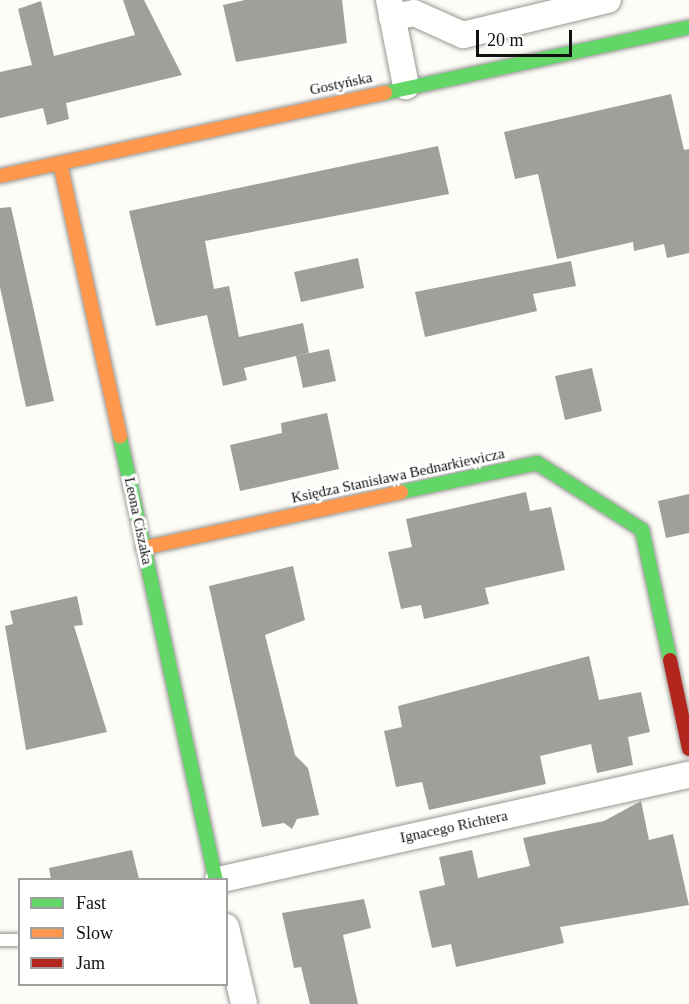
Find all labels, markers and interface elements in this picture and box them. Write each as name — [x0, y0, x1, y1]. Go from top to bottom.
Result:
scale bar — [479, 18, 575, 56]
text: 20 m — [487, 30, 524, 50]
street label: Gostyńska — [308, 69, 374, 99]
street label: Księdza Stanisława Bednarkiewicza — [290, 445, 506, 507]
street label: Leona Ciszaka — [120, 476, 156, 566]
street label: Ignacego Richtera — [399, 807, 509, 847]
legend — [18, 878, 228, 986]
text: Fast — [76, 893, 106, 913]
text: Slow — [76, 923, 113, 943]
text: Jam — [76, 953, 105, 973]

